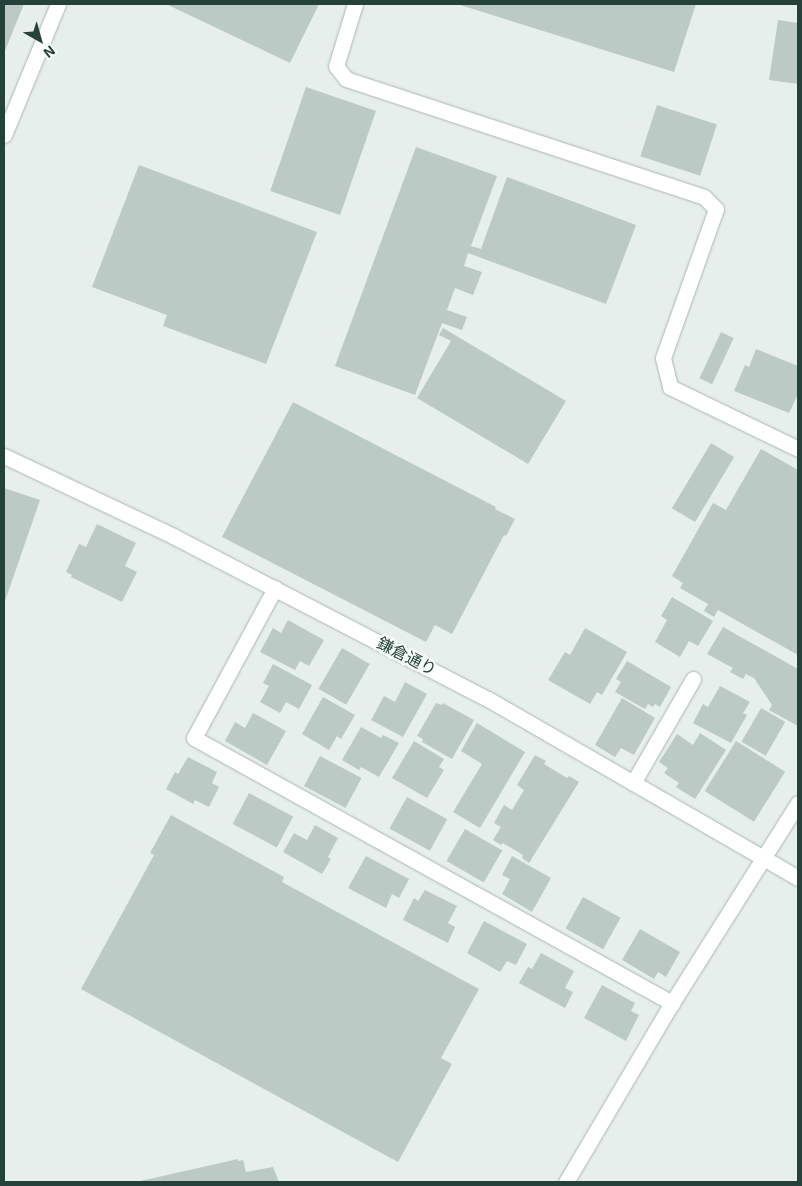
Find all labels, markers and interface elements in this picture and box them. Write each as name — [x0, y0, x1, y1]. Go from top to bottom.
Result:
north arrow — [15, 15, 65, 65]
text: N — [40, 42, 59, 62]
street label: 鎌倉通り — [374, 633, 440, 679]

